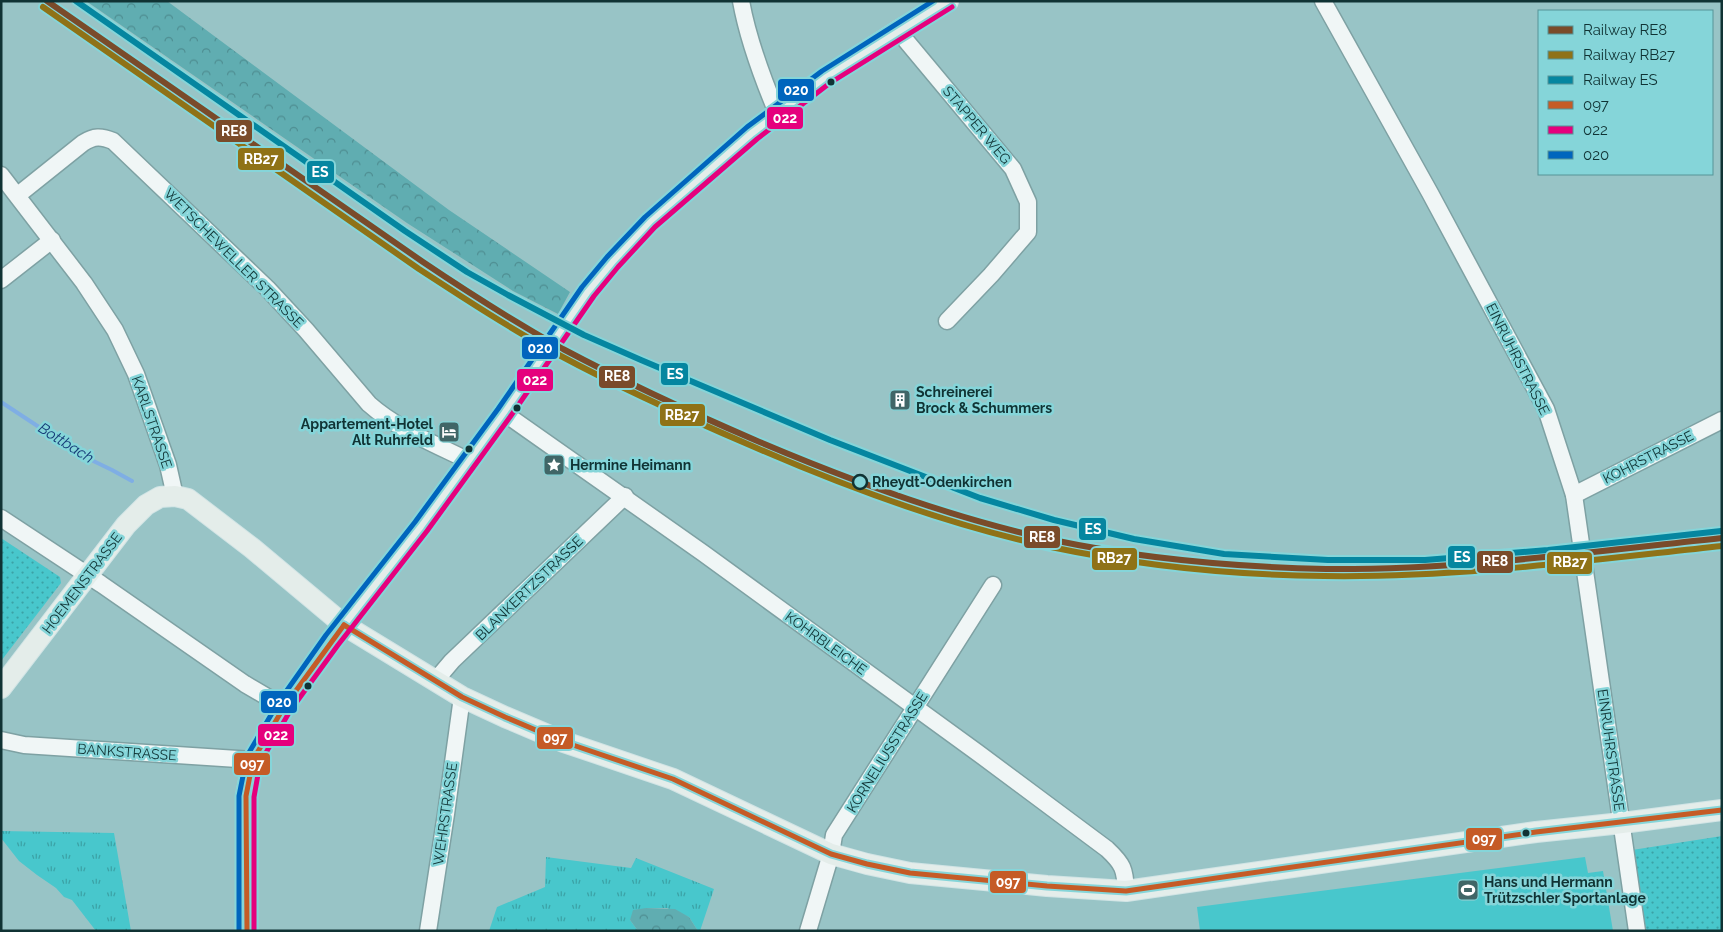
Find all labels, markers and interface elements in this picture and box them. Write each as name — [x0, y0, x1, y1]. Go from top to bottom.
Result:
legend — [1538, 10, 1713, 175]
text: Railway RE8 — [1583, 21, 1667, 39]
text: Railway RB27 — [1583, 46, 1675, 64]
text: Railway ES — [1583, 71, 1658, 89]
unlabelled marker — [826, 77, 836, 87]
line badge: 020 — [777, 78, 815, 102]
text: 020 — [783, 82, 809, 98]
street label: STAPPER WEG — [940, 83, 1014, 167]
text: 097 — [1583, 96, 1609, 114]
line badge: 022 — [766, 106, 804, 130]
text: 022 — [773, 110, 797, 126]
line badge: RE8 — [215, 119, 253, 143]
text: 022 — [1583, 121, 1608, 139]
text: RE8 — [221, 123, 247, 139]
text: 020 — [1583, 146, 1609, 164]
line badge: RB27 — [237, 147, 285, 171]
text: RB27 — [244, 151, 278, 167]
line badge: ES — [306, 160, 335, 184]
text: ES — [312, 164, 329, 180]
street label: WETSCHEWELLER STRASSE — [161, 185, 307, 331]
street label: EINRUHRSTRASSE — [1483, 301, 1553, 417]
line badge: 020 — [521, 336, 559, 360]
text: 020 — [527, 340, 553, 356]
line badge: ES — [660, 362, 689, 386]
line badge: RE8 — [598, 365, 636, 389]
text: ES — [667, 366, 684, 382]
line badge: 022 — [516, 368, 554, 392]
text: RE8 — [604, 368, 630, 384]
text: 022 — [523, 372, 547, 388]
street label: KARLSTRASSE — [129, 374, 175, 470]
place label: Schreinerei Brock & Schummers — [916, 384, 1052, 416]
building icon: Schreinerei Brock & Schummers — [888, 388, 912, 412]
unlabelled marker — [512, 403, 522, 413]
line badge: RB27 — [659, 403, 706, 427]
text: RB27 — [665, 407, 699, 423]
place label: Appartement-Hotel Alt Ruhrfeld — [301, 416, 434, 448]
water label: Bottbach — [35, 419, 97, 467]
hotel icon: Appartement-Hotel Alt Ruhrfeld — [437, 420, 461, 444]
street label: KOHRSTRASSE — [1600, 427, 1696, 487]
unlabelled marker — [464, 444, 474, 454]
place icon: Hermine Heimann — [542, 453, 566, 477]
place label: Hermine Heimann — [570, 457, 691, 473]
marker: Rheydt-Odenkirchen — [852, 474, 868, 490]
place label: Rheydt-Odenkirchen — [872, 474, 1012, 490]
line badge: ES — [1078, 517, 1107, 541]
text: ES — [1085, 521, 1102, 537]
line badge: RE8 — [1023, 525, 1061, 549]
street label: HOEMENSTRASSE — [39, 529, 125, 637]
text: RE8 — [1029, 529, 1055, 545]
street label: BLANKERTZSTRASSE — [472, 533, 586, 643]
line badge: ES — [1447, 545, 1476, 569]
line badge: RB27 — [1091, 547, 1138, 571]
text: ES — [1454, 549, 1471, 565]
text: RB27 — [1097, 550, 1131, 566]
line badge: RE8 — [1476, 550, 1514, 574]
line badge: RB27 — [1546, 551, 1593, 575]
text: RE8 — [1482, 553, 1508, 569]
text: RB27 — [1553, 554, 1587, 570]
street label: KOHRBLEICHE — [782, 608, 870, 678]
unlabelled marker — [303, 681, 313, 691]
street label: EINRUHRSTRASSE — [1595, 688, 1627, 812]
street label: KORNELIUSSTRASSE — [843, 689, 931, 815]
line badge: 020 — [260, 690, 298, 714]
text: 020 — [266, 694, 292, 710]
line badge: 022 — [257, 723, 295, 747]
line badge: 097 — [536, 726, 574, 750]
text: 022 — [264, 727, 288, 743]
text: 097 — [543, 730, 567, 746]
street label: BANKSTRASSE — [77, 741, 177, 763]
line badge: 097 — [233, 752, 271, 776]
text: 097 — [240, 756, 264, 772]
street label: WEHRSTRASSE — [430, 762, 460, 866]
line badge: 097 — [1465, 827, 1503, 851]
unlabelled marker — [1521, 828, 1531, 838]
text: 097 — [1472, 831, 1496, 847]
line badge: 097 — [989, 870, 1027, 894]
text: 097 — [996, 874, 1020, 890]
place label: Hans und Hermann Trützschler Sportanlage — [1484, 874, 1646, 906]
sports icon: Hans und Hermann Trützschler Sportanlage — [1456, 878, 1480, 902]

